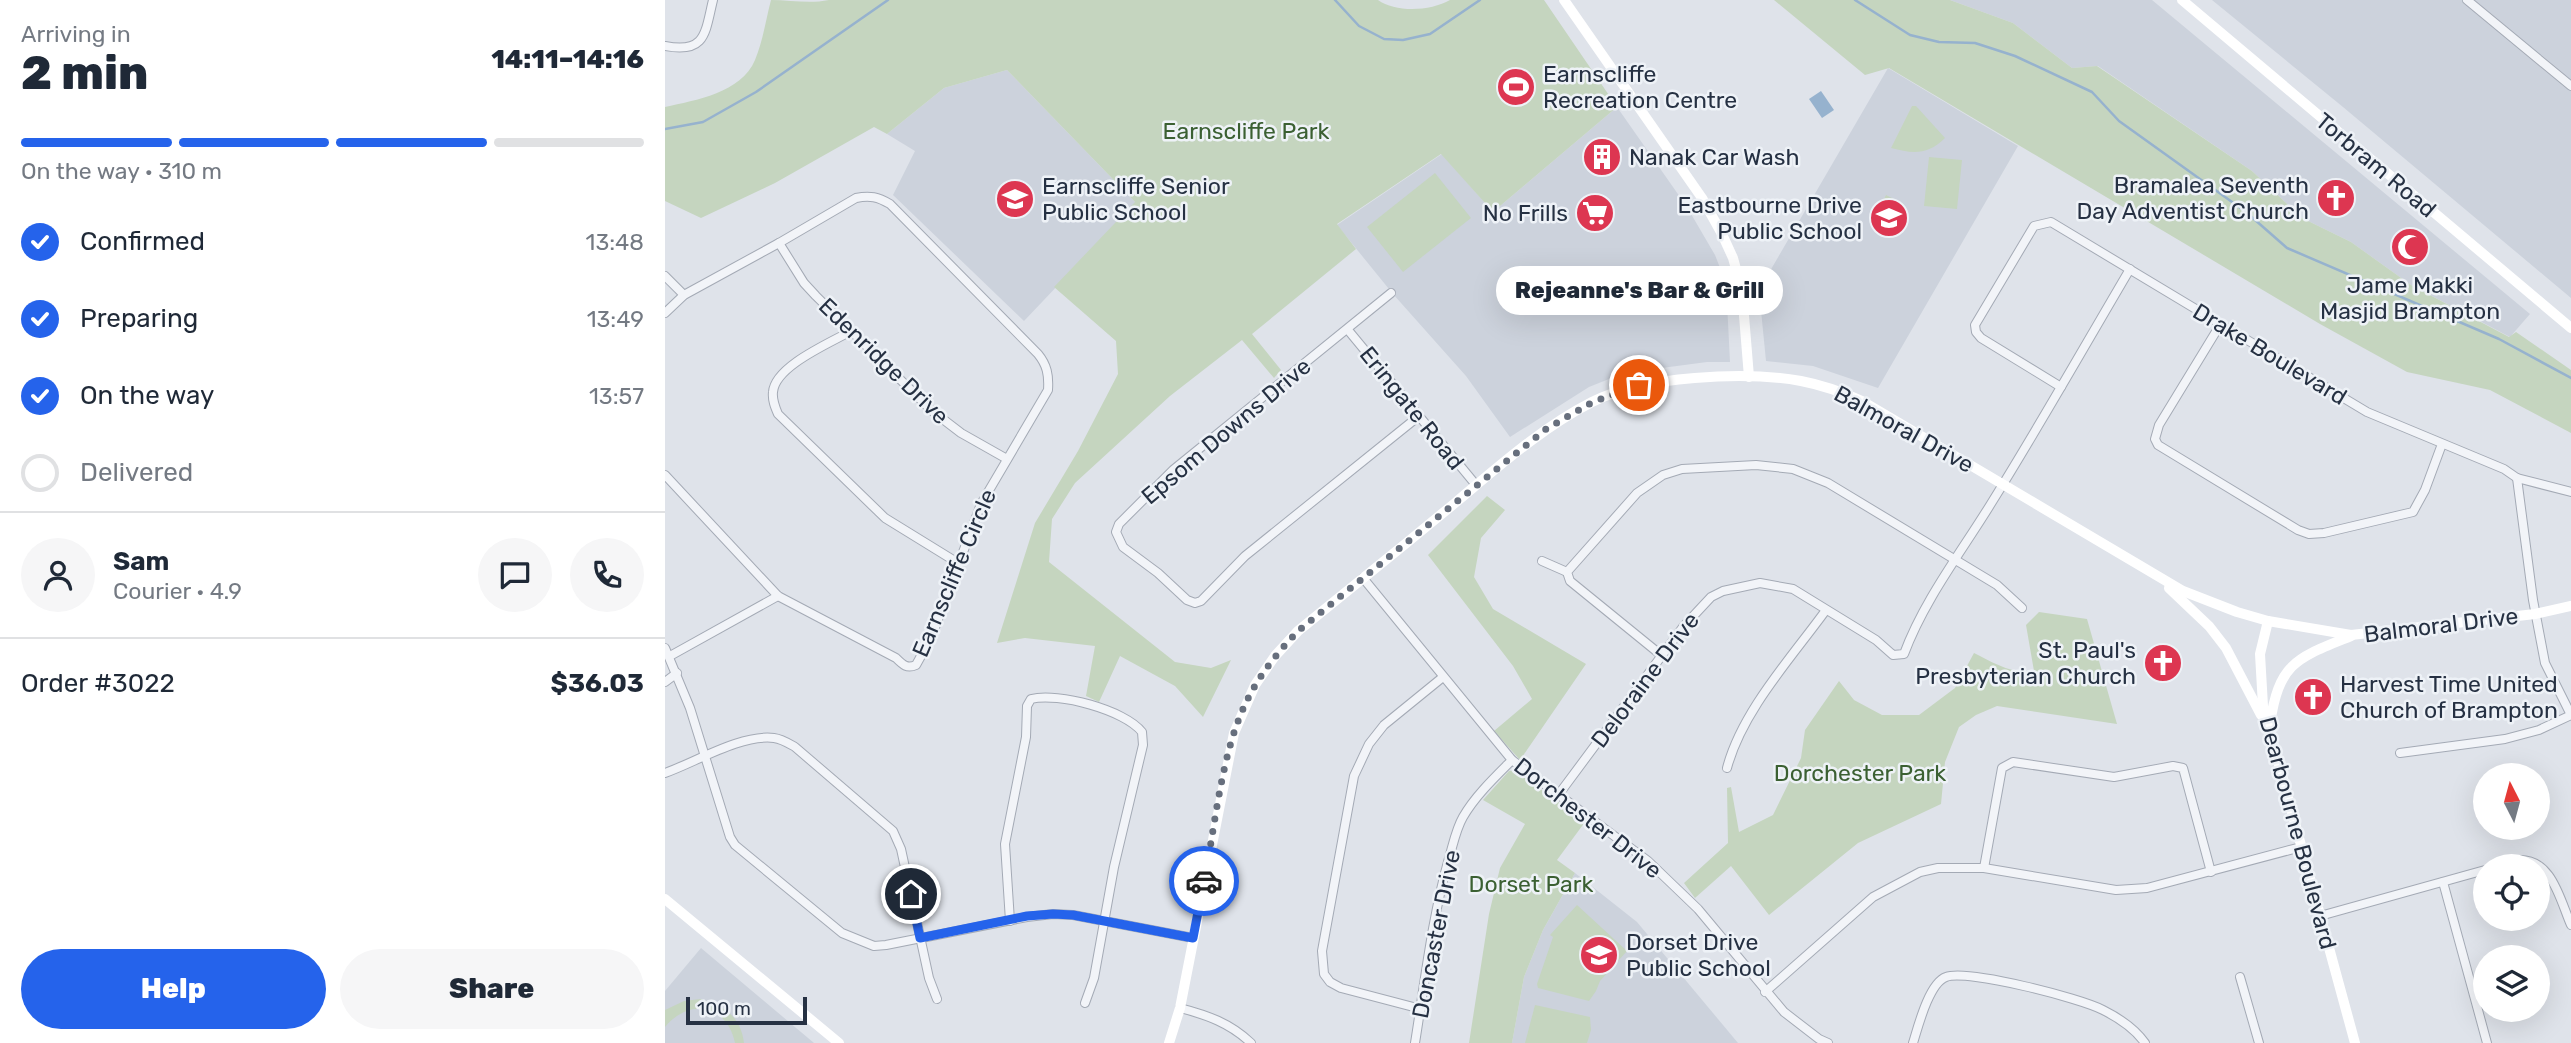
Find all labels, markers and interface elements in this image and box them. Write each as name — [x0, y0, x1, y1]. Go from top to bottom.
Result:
text: Arriving in — [21, 20, 131, 48]
text: 14:11–14:16 — [491, 44, 644, 75]
text: 2 min — [21, 46, 148, 101]
place label: Earnscliffe Recreation Centre — [1543, 60, 1737, 114]
sports icon: Earnscliffe Recreation Centre — [1495, 66, 1537, 108]
street label: Torbram Road — [2310, 107, 2442, 223]
park label: Earnscliffe Park — [1163, 117, 1330, 145]
building icon: Nanak Car Wash — [1581, 136, 1623, 178]
place label: Nanak Car Wash — [1629, 143, 1799, 171]
text: On the way · 310 m — [21, 157, 222, 185]
place label: Bramalea Seventh Day Adventist Church — [2076, 171, 2309, 225]
place label: Earnscliffe Senior Public School — [1042, 172, 1230, 226]
church icon: Bramalea Seventh Day Adventist Church — [2315, 177, 2357, 219]
school or university icon: Earnscliffe Senior Public School — [994, 178, 1036, 220]
place label: Eastbourne Drive Public School — [1677, 191, 1862, 245]
supermarket icon: No Frills — [1574, 192, 1616, 234]
school or university icon: Eastbourne Drive Public School — [1868, 197, 1910, 239]
place label: No Frills — [1483, 199, 1568, 227]
icon: check — [21, 223, 59, 261]
text: Confirmed — [80, 226, 205, 257]
mosque icon: Jame Makki Masjid Brampton — [2389, 226, 2431, 268]
text: 13:48 — [586, 228, 644, 256]
callout: Rejeanne's Bar & Grill — [1495, 266, 1783, 315]
place label: Jame Makki Masjid Brampton — [2320, 271, 2500, 325]
text: Rejeanne's Bar & Grill — [1515, 276, 1764, 304]
street label: Edenridge Drive — [813, 292, 955, 430]
street label: Drake Boulevard — [2188, 297, 2352, 411]
icon: check — [21, 300, 59, 338]
text: Preparing — [80, 303, 198, 334]
text: 13:49 — [587, 305, 644, 333]
street label: Eringate Road — [1354, 341, 1470, 475]
street label: Epsom Downs Drive — [1136, 352, 1316, 510]
pin — [1609, 355, 1669, 415]
icon: bag — [1620, 366, 1658, 404]
icon: check — [21, 377, 59, 415]
street label: Balmoral Drive — [1829, 379, 1979, 479]
text: On the way — [80, 380, 214, 411]
text: 13:57 — [589, 382, 644, 410]
text: Delivered — [80, 457, 193, 488]
street label: Earnscliffe Circle — [906, 485, 1002, 661]
button: person — [21, 538, 95, 612]
button: chat — [478, 538, 552, 612]
button: phone — [570, 538, 644, 612]
text: Sam — [113, 546, 169, 577]
text: Courier · 4.9 — [113, 577, 242, 605]
street label: Balmoral Drive — [2362, 602, 2520, 648]
street label: Deloraine Drive — [1585, 607, 1705, 753]
place label: St. Paul's Presbyterian Church — [1915, 636, 2136, 690]
church icon: St. Paul's Presbyterian Church — [2142, 642, 2184, 684]
text: Order #3022 — [21, 668, 175, 699]
text: $36.03 — [551, 668, 644, 699]
place label: Harvest Time United Church of Brampton — [2340, 670, 2558, 724]
church icon: Harvest Time United Church of Brampton — [2292, 676, 2334, 718]
street label: Dearbourne Boulevard — [2253, 714, 2343, 952]
street label: Dorchester Drive — [1508, 752, 1668, 884]
park label: Dorchester Park — [1774, 759, 1946, 787]
north arrow — [2473, 763, 2550, 840]
map controls — [2473, 763, 2550, 1022]
courier — [1169, 846, 1239, 916]
street label: Doncaster Drive — [1406, 847, 1466, 1021]
button: locate — [2473, 854, 2550, 931]
icon: car — [1185, 862, 1223, 900]
pin — [881, 864, 941, 924]
park label: Dorset Park — [1469, 870, 1594, 898]
icon: home — [892, 875, 930, 913]
place label: Dorset Drive Public School — [1626, 928, 1771, 982]
school or university icon: Dorset Drive Public School — [1578, 934, 1620, 976]
button: layers — [2473, 945, 2550, 1022]
button: Help — [21, 949, 326, 1029]
button: Share — [340, 949, 644, 1029]
scale bar — [686, 994, 807, 1026]
text: 100 m — [697, 997, 751, 1020]

